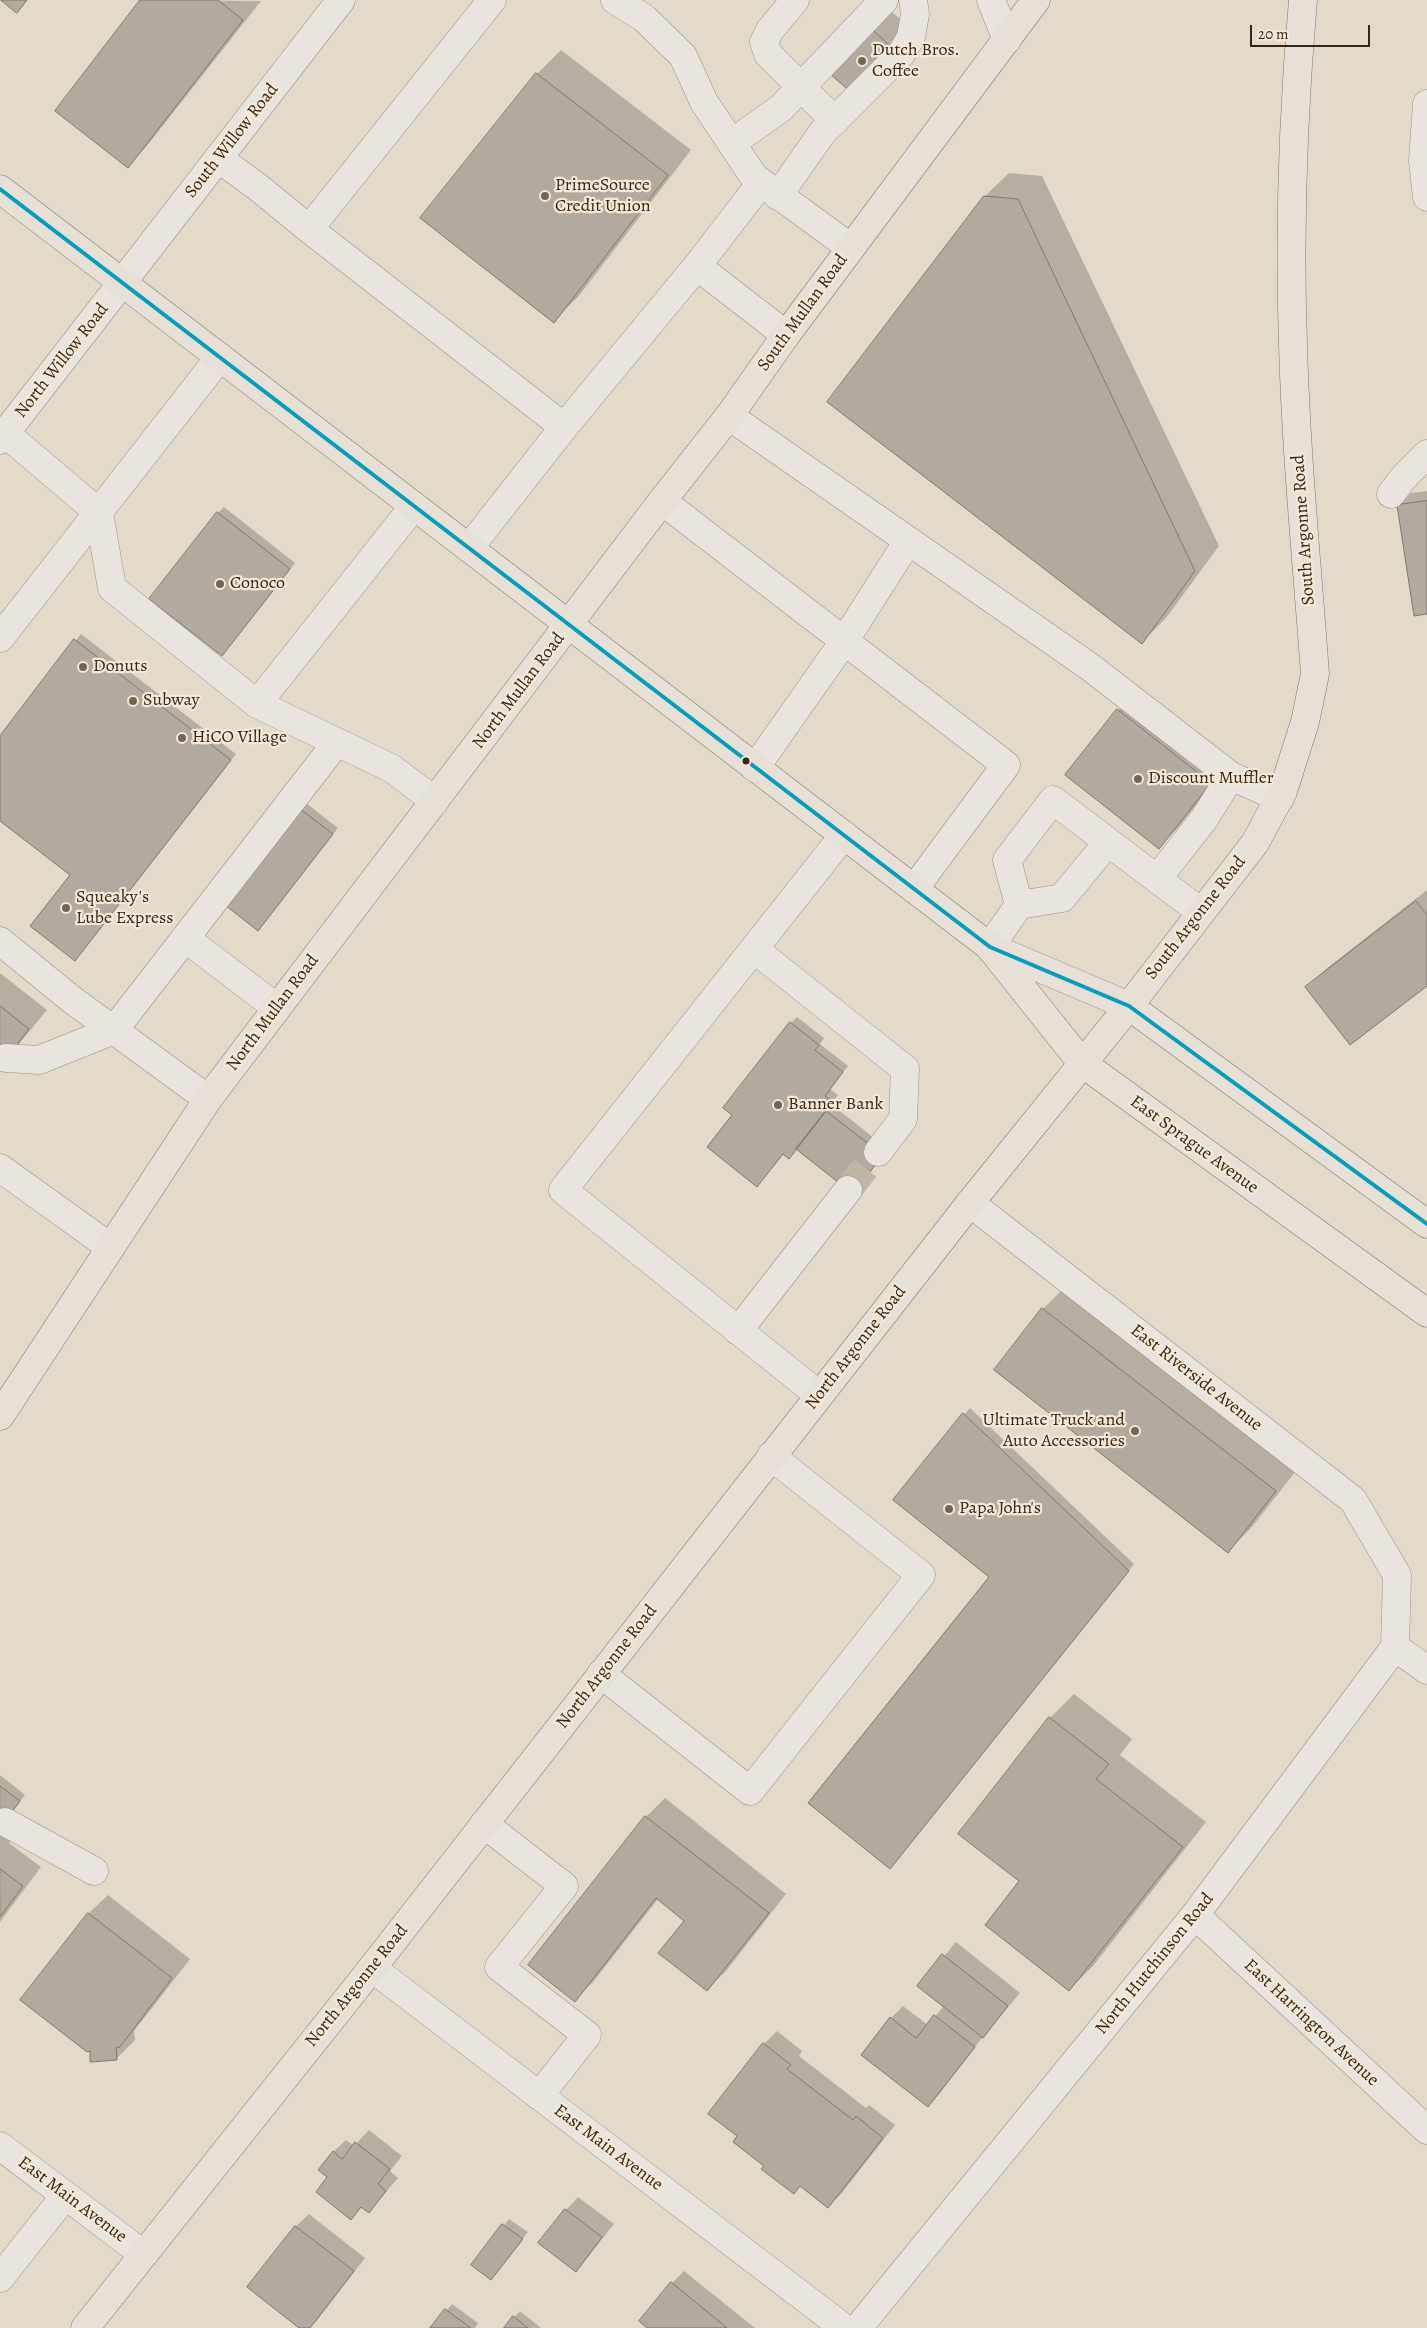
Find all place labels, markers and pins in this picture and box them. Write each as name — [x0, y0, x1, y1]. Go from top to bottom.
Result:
place label: Dutch Bros. Coffee — [872, 40, 960, 82]
marker: Dutch Bros. Coffee — [856, 55, 868, 67]
place label: PrimeSource Credit Union — [555, 175, 651, 218]
marker: PrimeSource Credit Union — [539, 190, 551, 202]
place label: Conoco — [230, 573, 285, 595]
marker: Conoco — [214, 578, 226, 590]
place label: Donuts — [93, 656, 147, 678]
marker: Donuts — [77, 661, 89, 673]
place label: Subway — [143, 690, 200, 712]
marker: Subway — [127, 695, 139, 707]
place label: HiCO Village — [192, 727, 287, 749]
marker: HiCO Village — [176, 732, 188, 744]
unlabelled marker — [741, 756, 751, 766]
place label: Discount Muffler — [1148, 768, 1274, 790]
marker: Discount Muffler — [1132, 773, 1144, 785]
place label: Squeaky's Lube Express — [76, 887, 174, 930]
marker: Squeaky's Lube Express — [60, 902, 72, 914]
place label: Banner Bank — [788, 1094, 883, 1116]
marker: Banner Bank — [772, 1099, 784, 1111]
place label: Ultimate Truck and Auto Accessories — [982, 1410, 1125, 1452]
marker: Ultimate Truck and Auto Accessories — [1129, 1425, 1141, 1437]
place label: Papa John's — [959, 1498, 1041, 1520]
marker: Papa John's — [943, 1503, 955, 1515]

